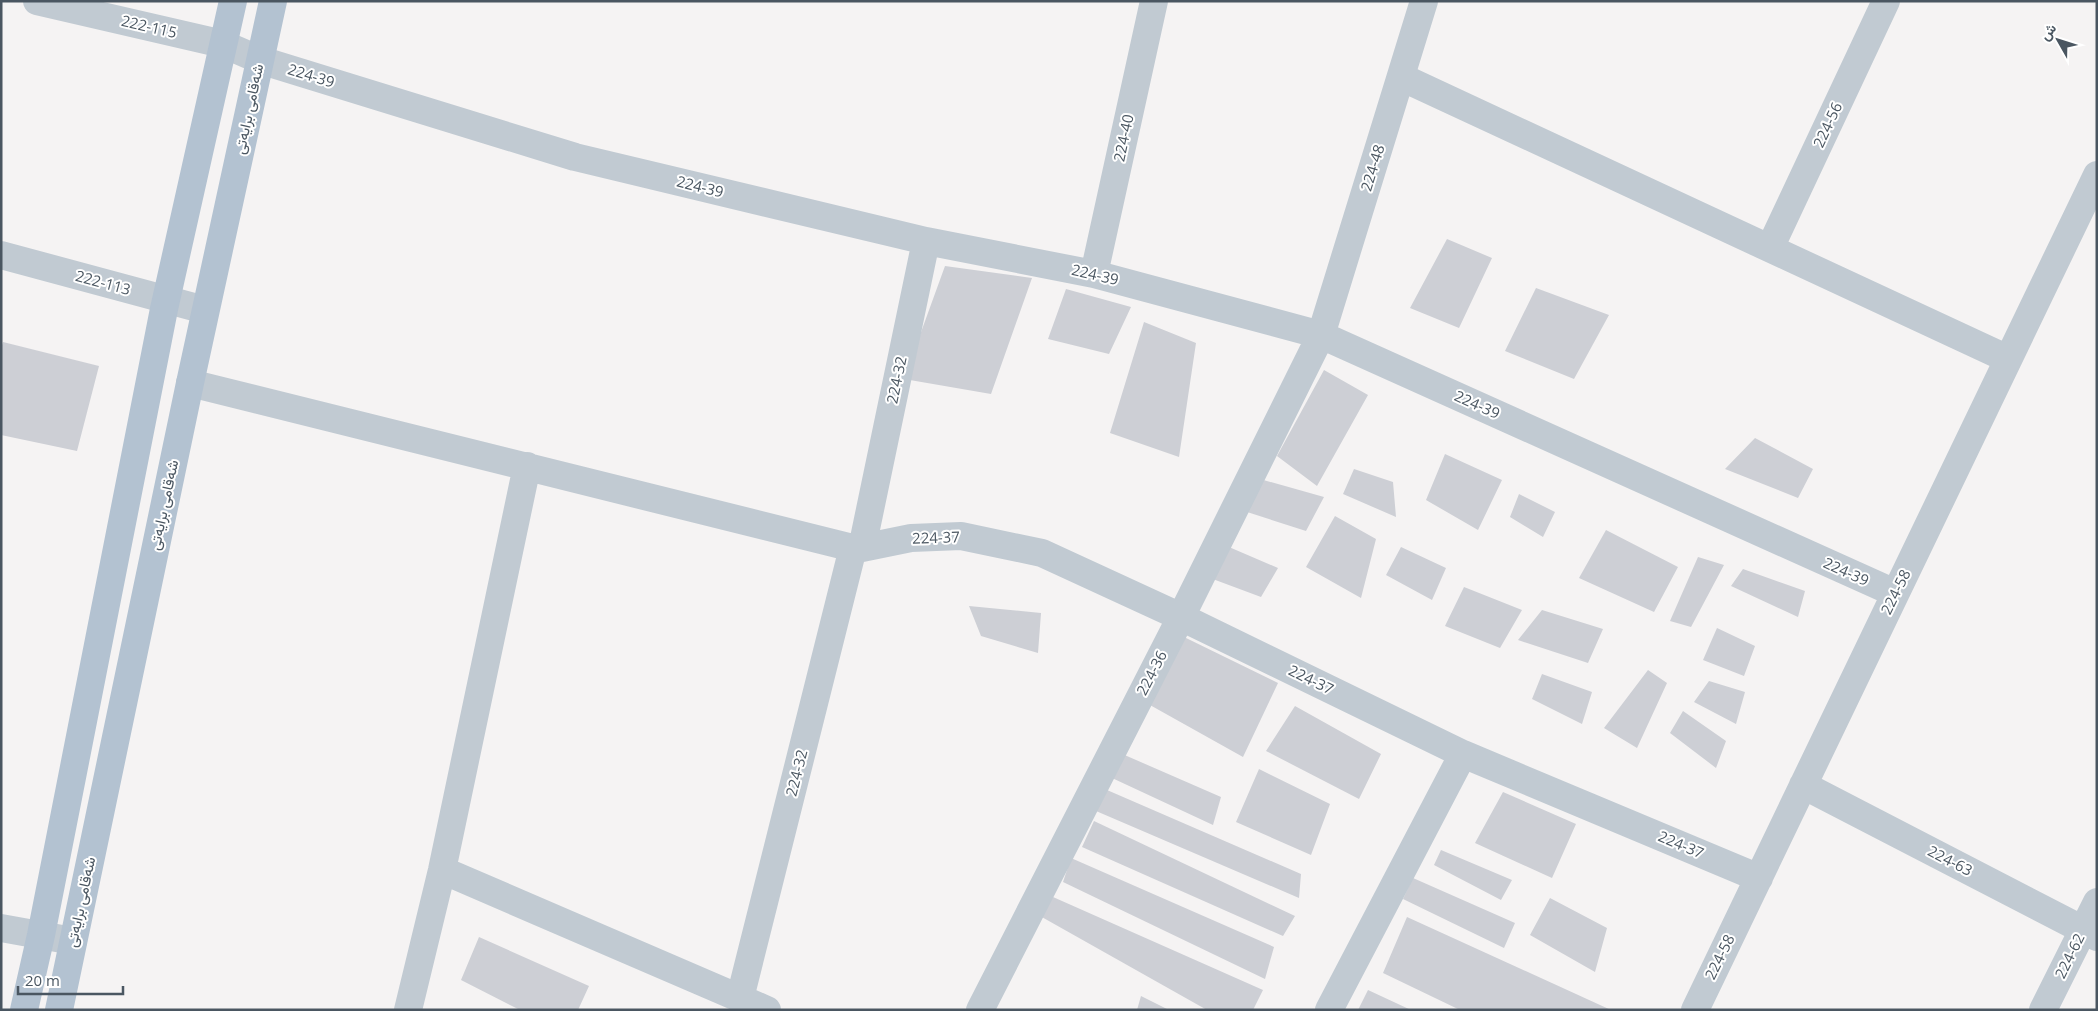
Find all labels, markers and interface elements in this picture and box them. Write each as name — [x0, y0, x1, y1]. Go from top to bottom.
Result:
street label: 222-115 — [120, 10, 179, 42]
north arrow — [2033, 15, 2083, 65]
text: ش — [2035, 19, 2060, 44]
street label: 224-39 — [286, 59, 337, 92]
street label: شەقامی برایەتی — [229, 62, 268, 156]
street label: 224-56 — [1808, 99, 1846, 150]
street label: 224-40 — [1108, 112, 1138, 163]
street label: 224-48 — [1356, 142, 1389, 193]
street label: 224-39 — [675, 171, 726, 202]
street label: 224-39 — [1070, 259, 1121, 289]
street label: 222-113 — [73, 265, 133, 299]
street label: 224-32 — [881, 354, 911, 405]
street label: 224-39 — [1452, 385, 1503, 423]
street label: شەقامی برایەتی — [144, 458, 183, 552]
street label: 224-37 — [912, 526, 960, 548]
street label: 224-39 — [1821, 552, 1872, 590]
street label: 224-58 — [1876, 566, 1915, 617]
street label: 224-36 — [1131, 647, 1171, 698]
street label: 224-37 — [1286, 660, 1337, 699]
street label: 224-32 — [781, 747, 812, 798]
street label: 224-37 — [1656, 826, 1707, 863]
street label: 224-63 — [1925, 840, 1976, 880]
street label: شەقامی برایەتی — [61, 855, 100, 949]
street label: 224-62 — [2050, 930, 2089, 981]
street label: 224-58 — [1700, 931, 1739, 982]
scale bar — [18, 964, 122, 996]
text: 20 m — [25, 970, 60, 990]

